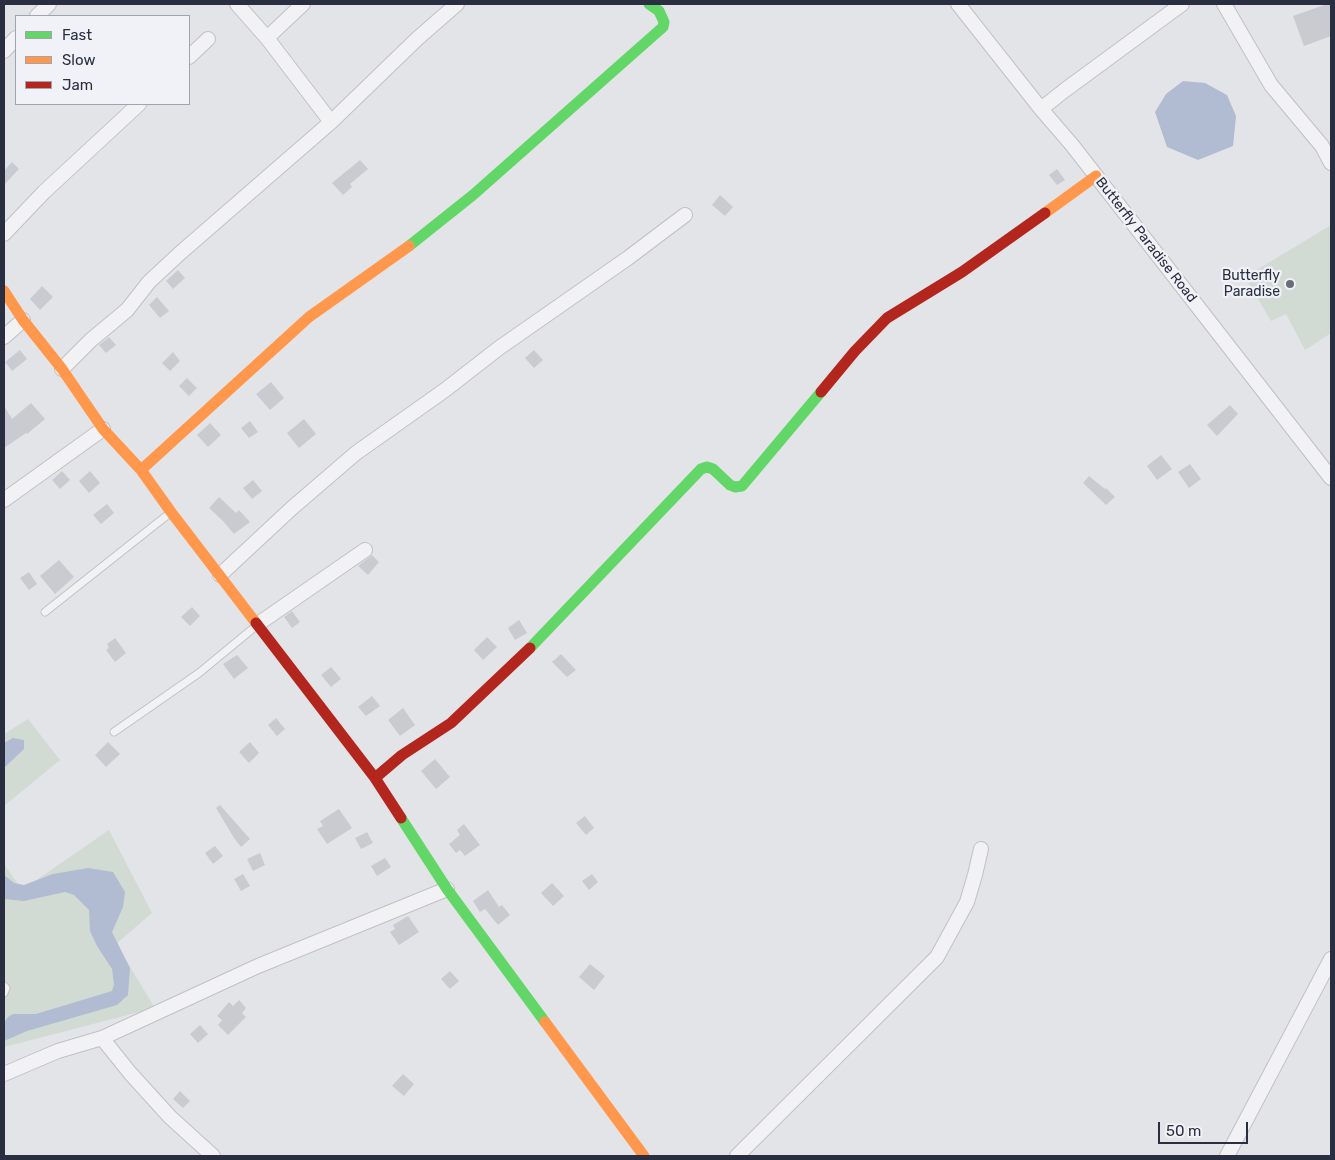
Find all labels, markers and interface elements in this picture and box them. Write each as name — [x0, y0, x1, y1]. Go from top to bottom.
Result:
legend — [15, 15, 190, 105]
text: Fast — [62, 26, 92, 44]
text: Slow — [62, 51, 95, 69]
text: Jam — [62, 76, 93, 94]
street label: Butterfly Paradise Road — [1092, 174, 1200, 306]
place label: Butterfly Paradise — [1222, 268, 1280, 300]
marker: Butterfly Paradise — [1284, 278, 1296, 290]
scale bar — [1160, 1112, 1250, 1144]
text: 50 m — [1166, 1122, 1201, 1140]

